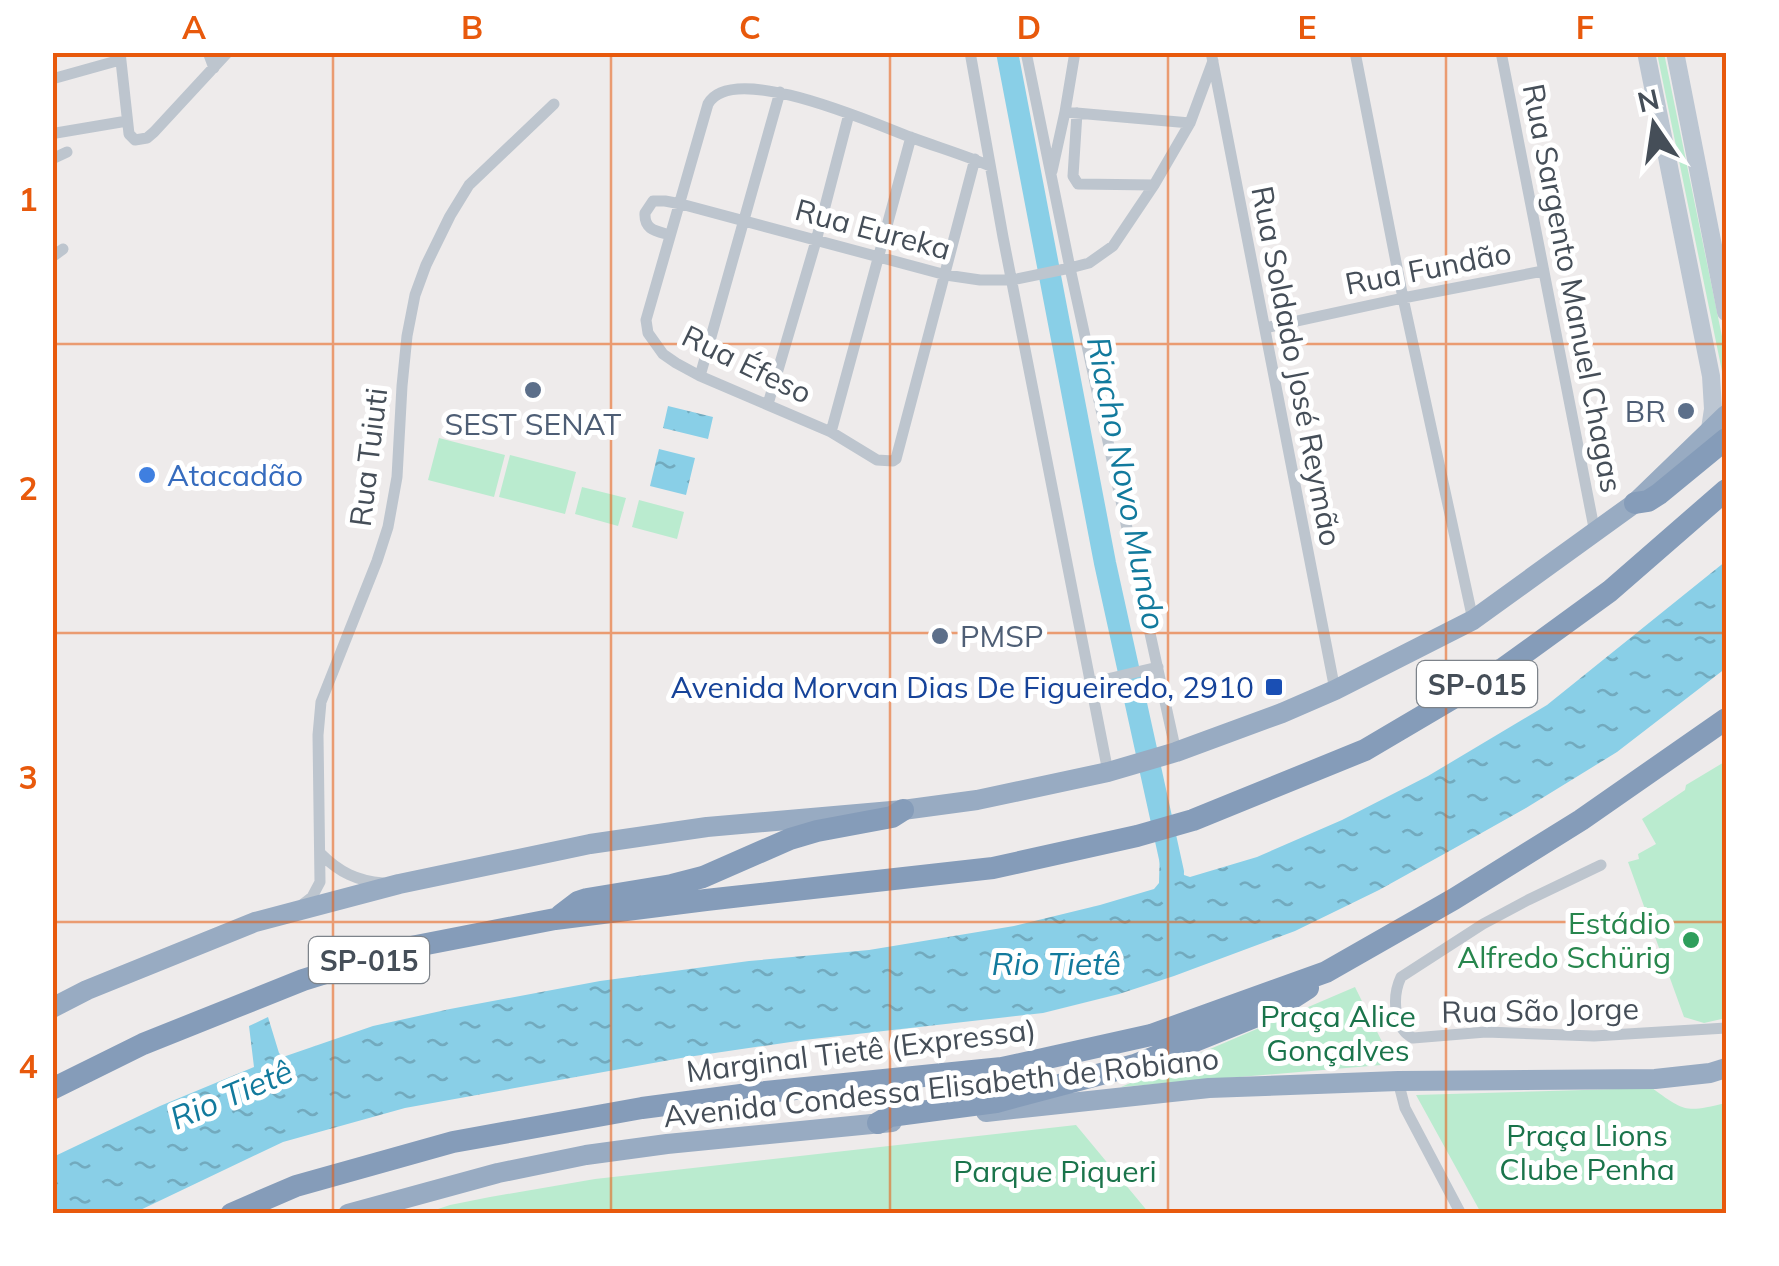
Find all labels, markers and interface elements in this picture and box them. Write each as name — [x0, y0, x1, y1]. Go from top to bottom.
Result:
text: A — [182, 7, 206, 47]
text: B — [461, 7, 483, 47]
text: C — [739, 7, 761, 47]
text: D — [1017, 7, 1041, 47]
text: E — [1297, 7, 1317, 47]
text: F — [1576, 7, 1594, 47]
north arrow — [1604, 75, 1704, 175]
street label: Rua Sargento Manuel Chagas — [1515, 80, 1631, 496]
text: N — [1634, 81, 1662, 120]
text: 1 — [18, 179, 38, 219]
street label: Rua Soldado José Reymão — [1243, 183, 1351, 549]
street label: Rua Eureka — [791, 190, 955, 268]
street label: Rua Fundão — [1342, 233, 1514, 303]
street label: Rua Éfeso — [676, 316, 818, 412]
water label: Riacho Novo Mundo — [1079, 333, 1175, 633]
marker: SEST SENAT — [522, 379, 544, 401]
street label: Rua Tuiuti — [341, 386, 395, 528]
place label: BR — [1625, 392, 1666, 430]
marker: BR — [1675, 400, 1697, 422]
place label: SEST SENAT — [445, 405, 621, 443]
place label: Atacadão — [167, 456, 303, 494]
marker: Atacadão — [136, 464, 158, 486]
text: 2 — [18, 468, 38, 508]
place label: PMSP — [960, 617, 1044, 655]
marker: PMSP — [929, 625, 951, 647]
road number: SP-015 — [1417, 661, 1537, 707]
place label: Avenida Morvan Dias De Figueiredo, 2910 — [671, 668, 1254, 706]
marker: Avenida Morvan Dias De Figueiredo, 2910 — [1263, 676, 1285, 698]
text: 3 — [18, 757, 38, 797]
place label: Estádio Alfredo Schürig — [1457, 904, 1671, 976]
marker: Estádio Alfredo Schürig — [1680, 929, 1702, 951]
road number: SP-015 — [309, 937, 429, 983]
water label: Rio Tietê — [991, 943, 1121, 983]
street label: Rua São Jorge — [1441, 989, 1639, 1031]
park label: Praça Alice Gonçalves — [1260, 997, 1416, 1069]
street label: Marginal Tietê (Expressa) — [684, 1010, 1038, 1090]
street label: Avenida Condessa Elisabeth de Robiano — [661, 1039, 1221, 1135]
text: 4 — [18, 1046, 38, 1086]
water label: Rio Tietê — [164, 1050, 298, 1138]
park label: Praça Lions Clube Penha — [1499, 1116, 1675, 1188]
park label: Parque Piqueri — [953, 1152, 1157, 1190]

